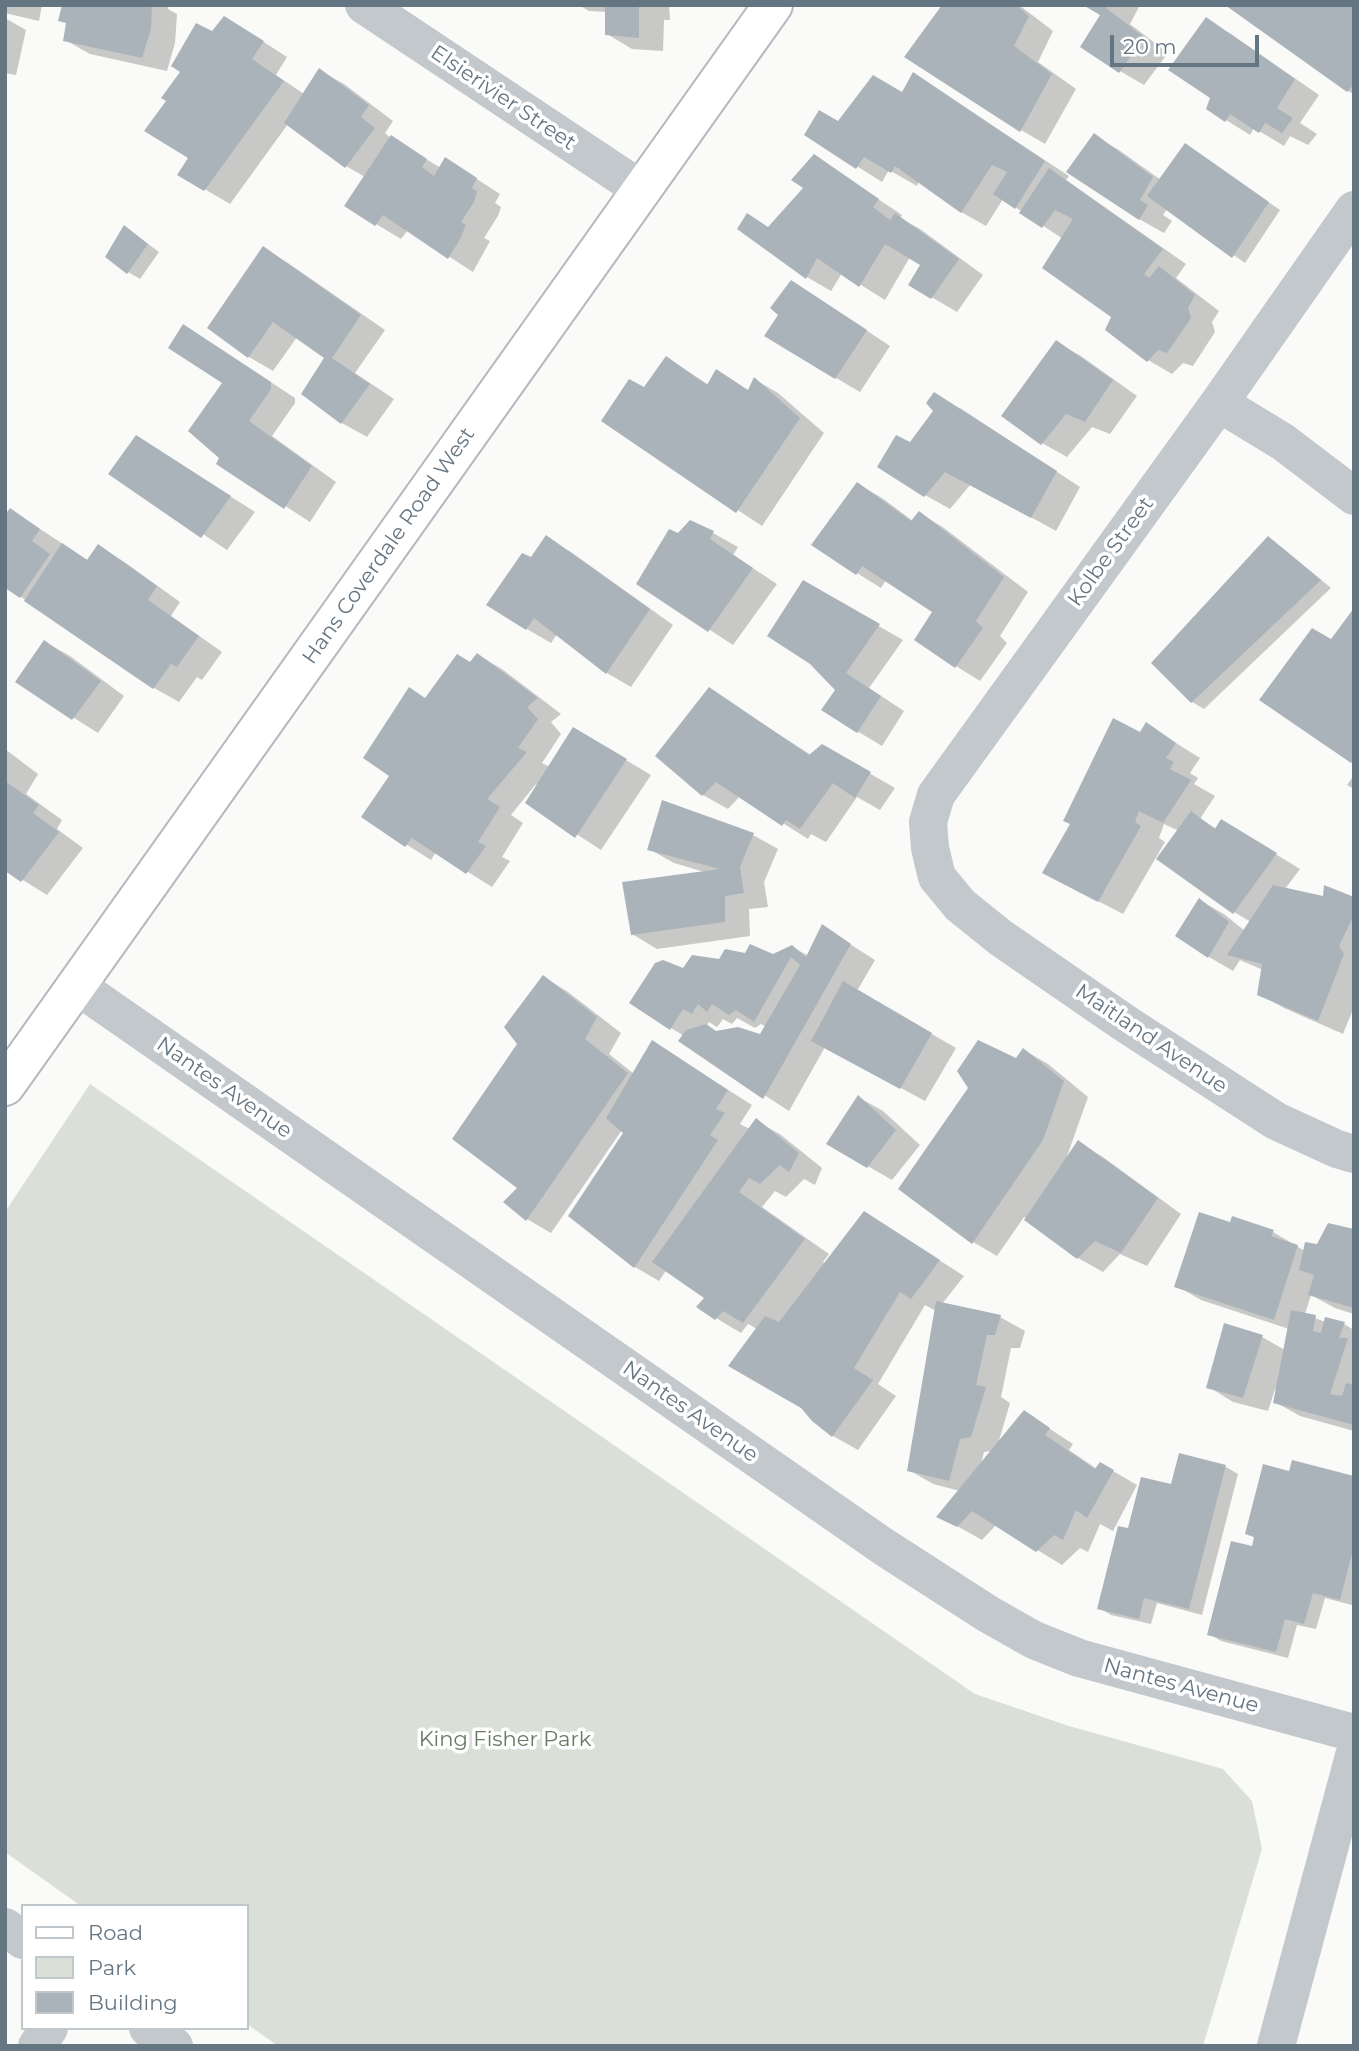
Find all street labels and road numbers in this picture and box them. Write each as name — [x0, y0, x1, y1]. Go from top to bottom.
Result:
street label: Elsierivier Street — [426, 40, 580, 156]
street label: Hans Coverdale Road West — [297, 423, 481, 669]
street label: Kolbe Street — [1063, 492, 1159, 612]
street label: Maitland Avenue — [1070, 979, 1232, 1099]
street label: Nantes Avenue — [151, 1032, 297, 1144]
street label: Nantes Avenue — [617, 1356, 763, 1468]
street label: Nantes Avenue — [1101, 1653, 1261, 1719]

